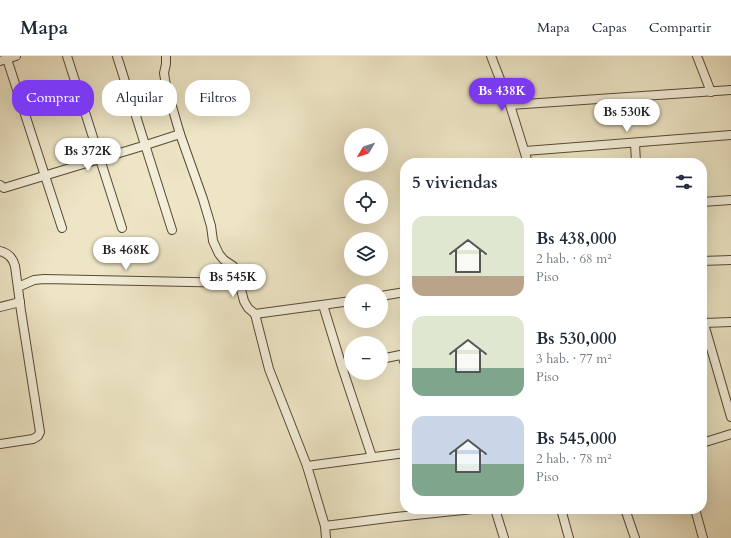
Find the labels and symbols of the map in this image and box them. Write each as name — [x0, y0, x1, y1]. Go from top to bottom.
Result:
pin: Bs 438K — [465, 78, 539, 112]
pin: Bs 530K — [590, 99, 664, 133]
north arrow — [344, 128, 388, 172]
pin: Bs 372K — [51, 138, 125, 172]
pin: Bs 468K — [89, 237, 163, 271]
pin: Bs 545K — [196, 264, 270, 298]

